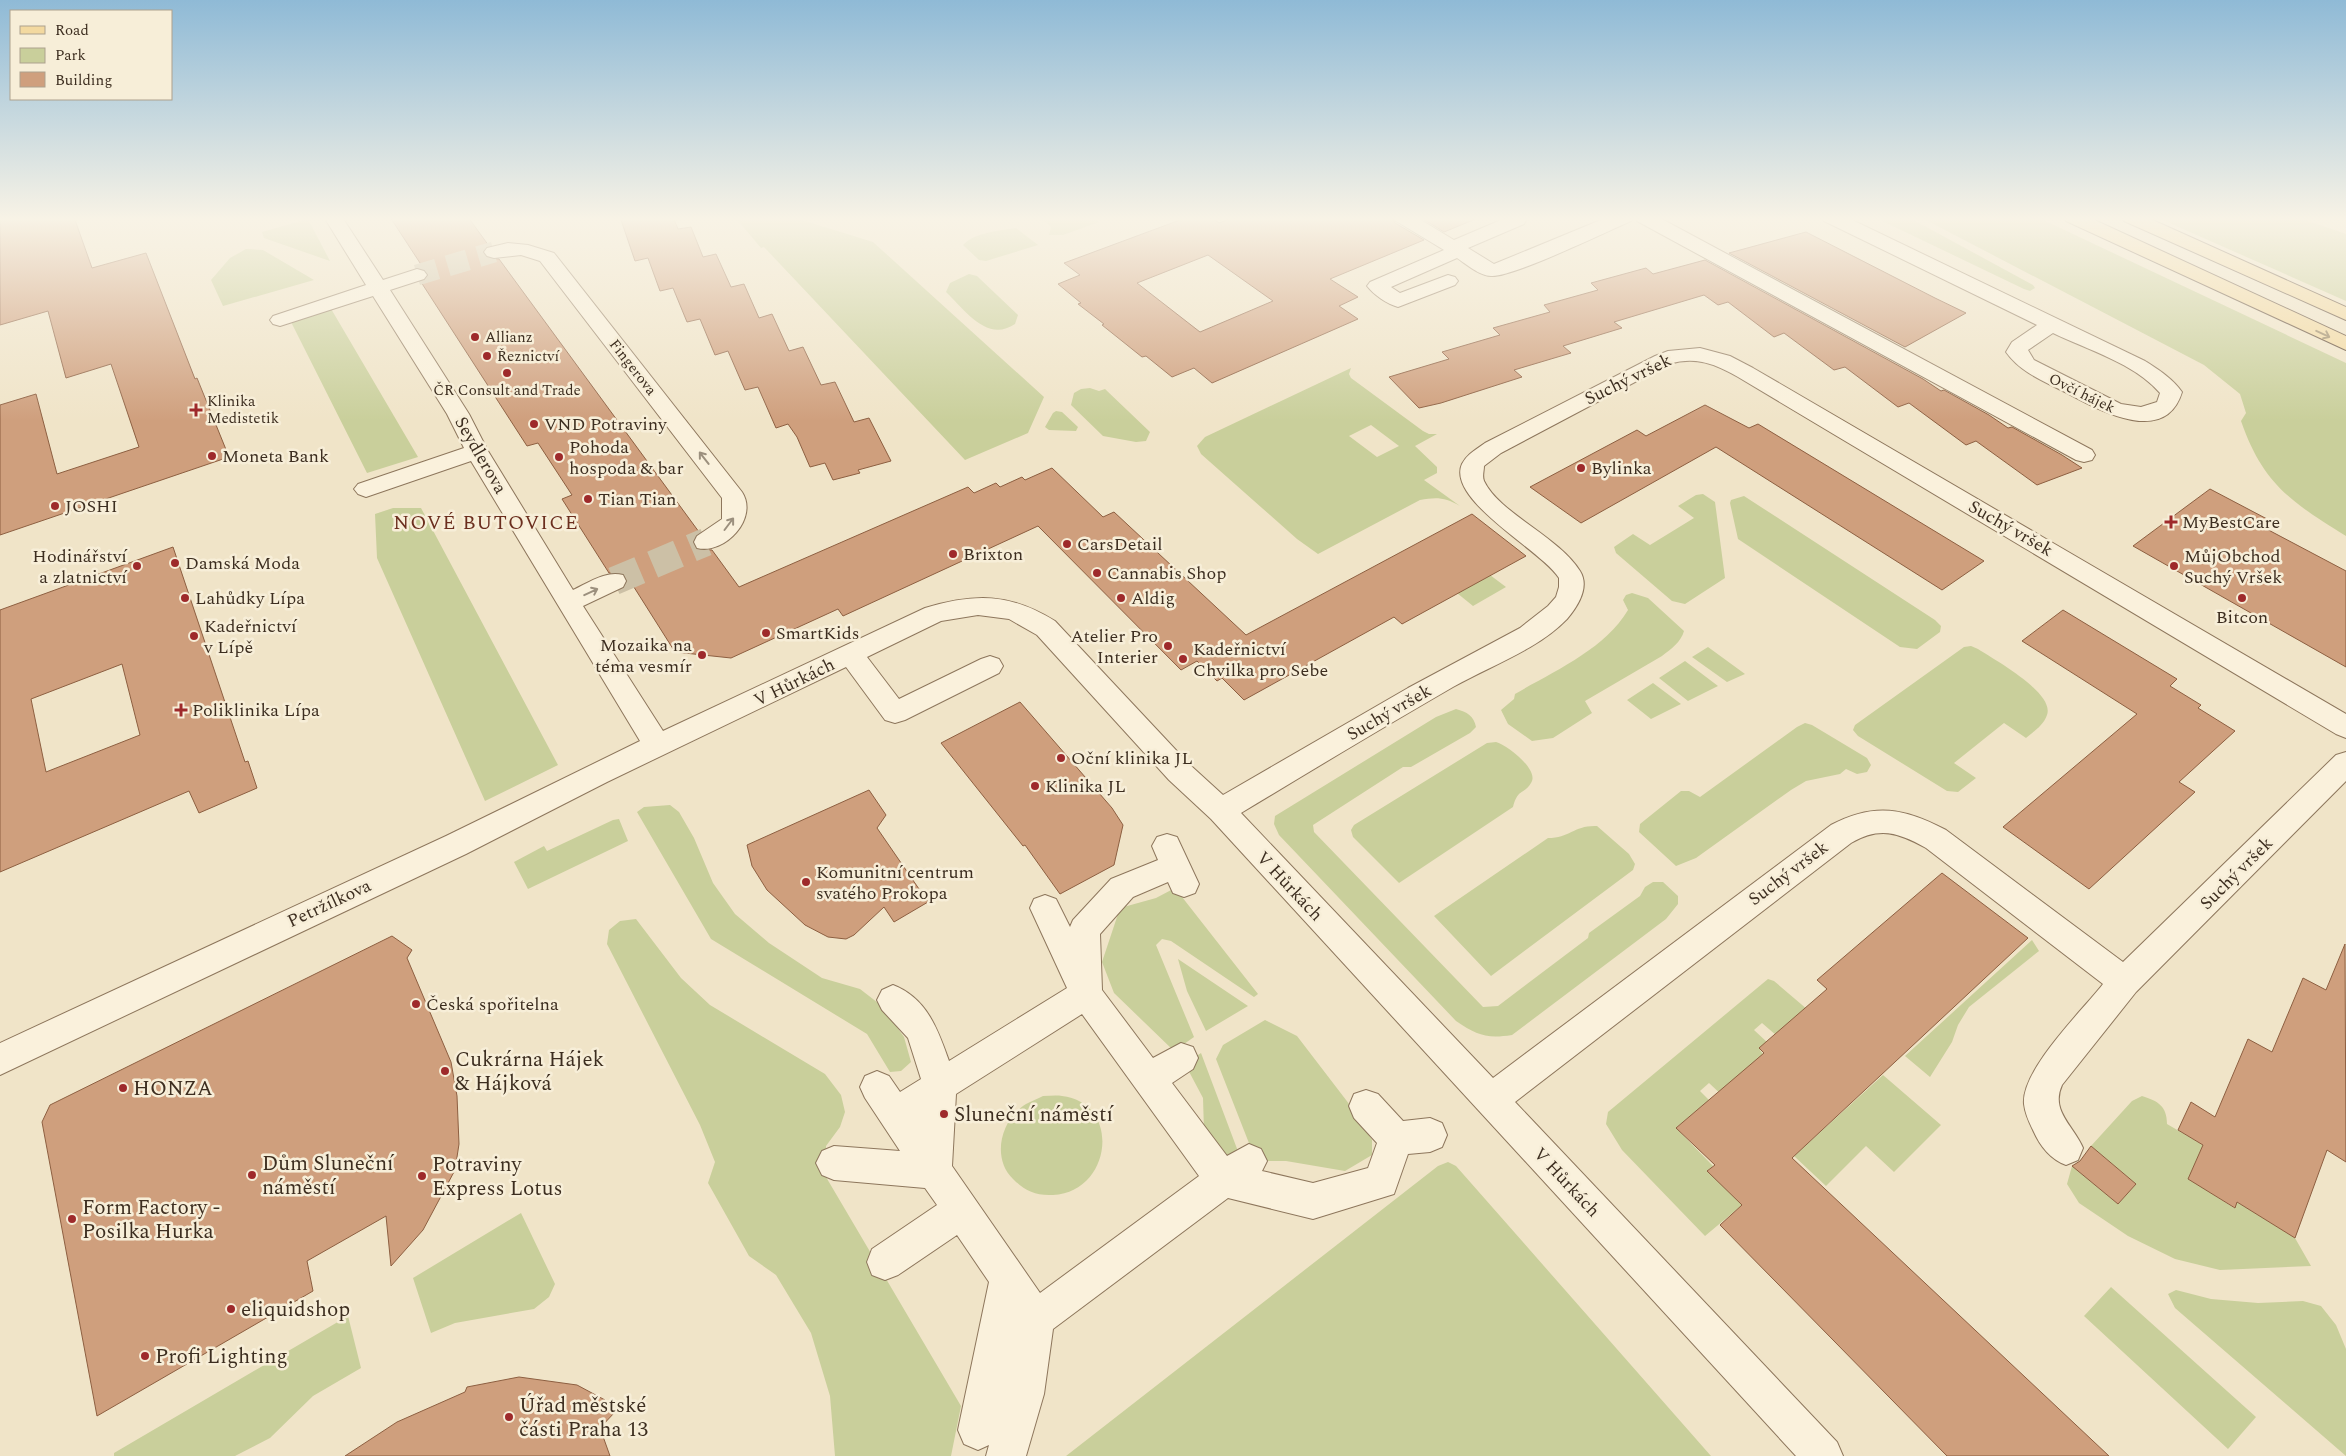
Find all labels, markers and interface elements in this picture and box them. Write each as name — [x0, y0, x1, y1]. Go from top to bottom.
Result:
legend — [10, 10, 172, 100]
text: Road — [55, 19, 89, 42]
text: Park — [55, 44, 86, 67]
text: Building — [55, 69, 112, 92]
place label: Allianz — [485, 326, 533, 349]
one-way arrow — [2315, 329, 2330, 339]
marker: Allianz — [469, 331, 481, 343]
street label: Fingerova — [603, 334, 662, 401]
place label: Řeznictví — [497, 345, 560, 368]
street label: Suchý vršek — [1580, 347, 1676, 412]
marker: Řeznictví — [481, 350, 493, 362]
marker: ČR Consult and Trade — [501, 367, 513, 379]
street label: Ovčí hájek — [2045, 367, 2119, 419]
place label: ČR Consult and Trade — [433, 379, 581, 402]
place label: Klinika Medistetik — [207, 390, 279, 430]
marker: Klinika Medistetik — [189, 403, 203, 417]
street label: Seydlerova — [447, 411, 514, 499]
place label: VND Potraviny — [544, 411, 668, 438]
marker: VND Potraviny — [528, 418, 540, 430]
place label: Pohoda hospoda & bar — [569, 434, 684, 482]
place label: Moneta Bank — [222, 443, 329, 470]
marker: Moneta Bank — [206, 450, 218, 462]
marker: Pohoda hospoda & bar — [553, 451, 565, 463]
one-way arrow — [699, 452, 710, 465]
place label: Bylinka — [1591, 455, 1652, 482]
marker: Bylinka — [1575, 462, 1587, 474]
place label: Tian Tian — [598, 486, 677, 513]
place label: JOSHI — [65, 493, 118, 520]
marker: Tian Tian — [582, 493, 594, 505]
street label: Suchý vršek — [1963, 493, 2058, 564]
marker: JOSHI — [49, 500, 61, 512]
district label: NOVÉ BUTOVICE — [393, 508, 579, 538]
place label: MyBestCare — [2182, 509, 2280, 536]
marker: MyBestCare — [2164, 515, 2178, 529]
one-way arrow — [724, 517, 734, 531]
place label: CarsDetail — [1077, 531, 1163, 558]
marker: CarsDetail — [1061, 538, 1073, 550]
place label: Brixton — [963, 541, 1023, 568]
place label: Hodinářství a zlatnictví — [32, 543, 128, 591]
place label: MůjObchod Suchý Vršek — [2184, 543, 2282, 591]
marker: Brixton — [947, 548, 959, 560]
place label: Damská Moda — [185, 550, 300, 577]
marker: Damská Moda — [169, 557, 181, 569]
marker: Hodinářství a zlatnictví — [131, 560, 143, 572]
place label: Cannabis Shop — [1107, 560, 1226, 587]
marker: MůjObchod Suchý Vršek — [2168, 560, 2180, 572]
marker: Cannabis Shop — [1091, 567, 1103, 579]
place label: Lahůdky Lípa — [195, 585, 305, 612]
place label: Aldig — [1131, 585, 1175, 612]
one-way arrow — [583, 587, 598, 596]
marker: Lahůdky Lípa — [179, 592, 191, 604]
marker: Aldig — [1115, 592, 1127, 604]
marker: Bitcon — [2236, 592, 2248, 604]
place label: Bitcon — [2216, 604, 2268, 631]
place label: Kadeřnictví v Lípě — [203, 613, 298, 661]
place label: SmartKids — [776, 620, 860, 647]
place label: Atelier Pro Interier — [1071, 623, 1158, 671]
marker: SmartKids — [760, 627, 772, 639]
marker: Kadeřnictví v Lípě — [188, 630, 200, 642]
place label: Mozaika na téma vesmír — [595, 632, 692, 680]
place label: Kadeřnictví Chvilka pro Sebe — [1193, 636, 1328, 684]
marker: Atelier Pro Interier — [1162, 640, 1174, 652]
marker: Mozaika na téma vesmír — [696, 649, 708, 661]
street label: V Hůrkách — [749, 651, 839, 714]
marker: Kadeřnictví Chvilka pro Sebe — [1177, 653, 1189, 665]
street label: Suchý vršek — [1342, 677, 1437, 748]
place label: Poliklinika Lípa — [192, 697, 320, 724]
marker: Poliklinika Lípa — [174, 703, 188, 717]
place label: Oční klinika JL — [1071, 745, 1193, 772]
marker: Oční klinika JL — [1055, 752, 1067, 764]
place label: Klinika JL — [1045, 773, 1126, 800]
marker: Klinika JL — [1029, 780, 1041, 792]
street label: Suchý vršek — [2194, 831, 2279, 916]
street label: Suchý vršek — [1743, 834, 1834, 912]
street label: V Hůrkách — [1250, 845, 1329, 927]
place label: Komunitní centrum svatého Prokopa — [816, 859, 974, 907]
street label: Petržílkova — [283, 872, 376, 935]
marker: Komunitní centrum svatého Prokopa — [800, 876, 812, 888]
place label: Česká spořitelna — [426, 991, 559, 1018]
marker: Česká spořitelna — [410, 998, 422, 1010]
place label: Cukrárna Hájek & Hájková — [455, 1044, 605, 1100]
marker: Cukrárna Hájek & Hájková — [439, 1065, 451, 1077]
place label: HONZA — [133, 1073, 213, 1105]
marker: HONZA — [117, 1082, 129, 1094]
place label: Sluneční náměstí — [954, 1099, 1114, 1131]
marker: Sluneční náměstí — [938, 1108, 950, 1120]
street label: V Hůrkách — [1527, 1141, 1606, 1223]
place label: Dům Sluneční náměstí — [262, 1148, 395, 1204]
place label: Potraviny Express Lotus — [432, 1149, 563, 1205]
marker: Dům Sluneční náměstí — [246, 1169, 258, 1181]
marker: Potraviny Express Lotus — [416, 1170, 428, 1182]
place label: Form Factory - Posilka Hurka — [82, 1192, 220, 1248]
marker: Form Factory - Posilka Hurka — [66, 1213, 78, 1225]
place label: eliquidshop — [241, 1294, 350, 1326]
marker: eliquidshop — [225, 1303, 237, 1315]
place label: Profi Lighting — [155, 1341, 288, 1373]
marker: Profi Lighting — [139, 1350, 151, 1362]
place label: Úřad městské části Praha 13 — [519, 1390, 648, 1446]
marker: Úřad městské části Praha 13 — [503, 1411, 515, 1423]

